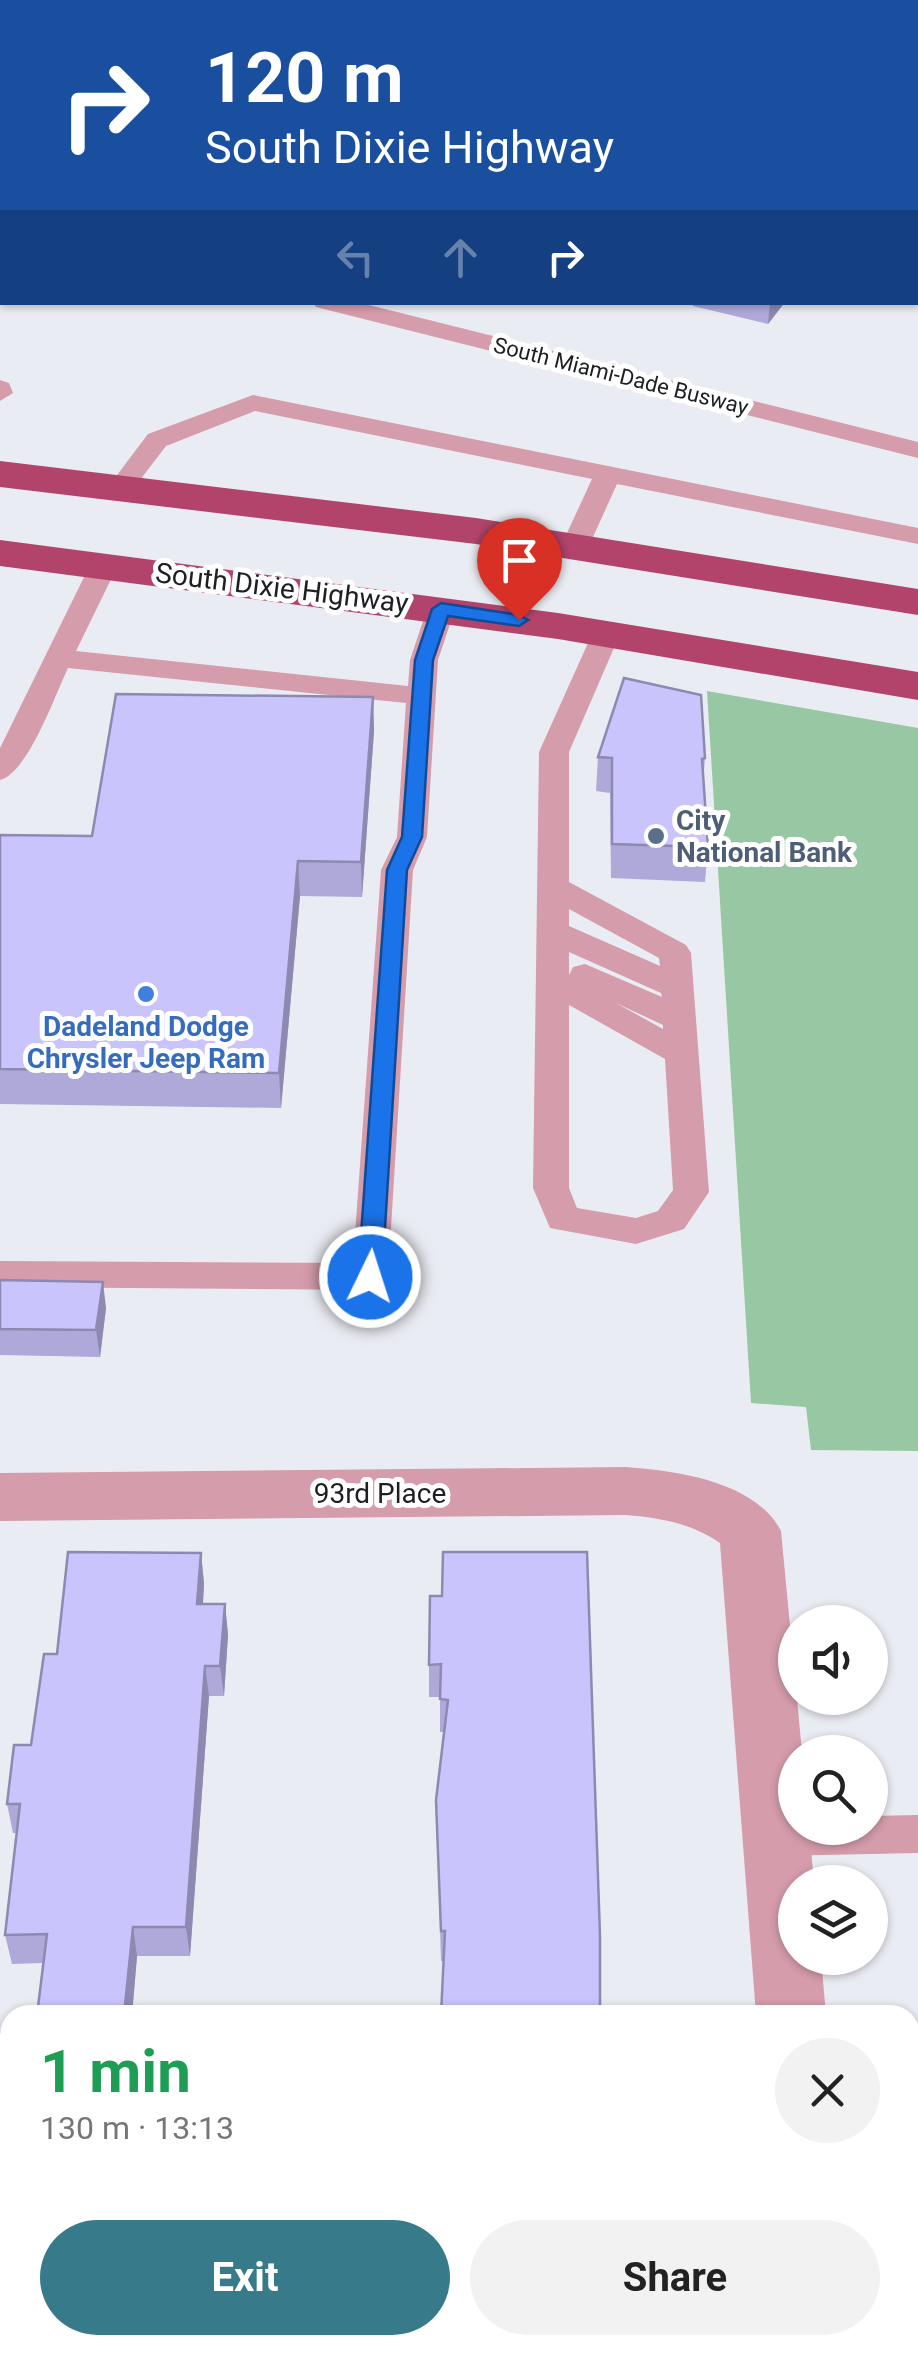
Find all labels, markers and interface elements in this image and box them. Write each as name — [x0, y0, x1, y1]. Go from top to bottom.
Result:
text: 120 m — [205, 37, 404, 119]
icon: right — [40, 40, 170, 170]
text: South Dixie Highway — [205, 121, 614, 174]
icon: left — [328, 230, 383, 285]
icon: ahead — [433, 230, 488, 285]
icon: right — [538, 230, 593, 285]
street label: South Miami-Dade Busway — [491, 332, 752, 420]
pin — [477, 518, 562, 621]
icon: arrive — [492, 533, 547, 588]
street label: South Dixie Highway — [154, 556, 410, 620]
place label: City National Bank — [676, 804, 853, 869]
marker: City National Bank — [645, 825, 667, 847]
marker: Dadeland Dodge Chrysler Jeep Ram — [135, 983, 157, 1005]
place label: Dadeland Dodge Chrysler Jeep Ram — [27, 1010, 265, 1075]
position arrow — [318, 1225, 422, 1329]
street label: 93rd Place — [314, 1477, 446, 1510]
map controls — [778, 1605, 888, 1975]
button: sound — [778, 1605, 888, 1715]
button: search — [778, 1735, 888, 1845]
button: layers — [778, 1865, 888, 1975]
text: 1 min — [40, 2036, 191, 2107]
button: close — [775, 2038, 880, 2143]
text: 130 m · 13:13 — [40, 2109, 234, 2147]
button: Exit — [40, 2220, 450, 2335]
button: Share — [470, 2220, 880, 2335]

